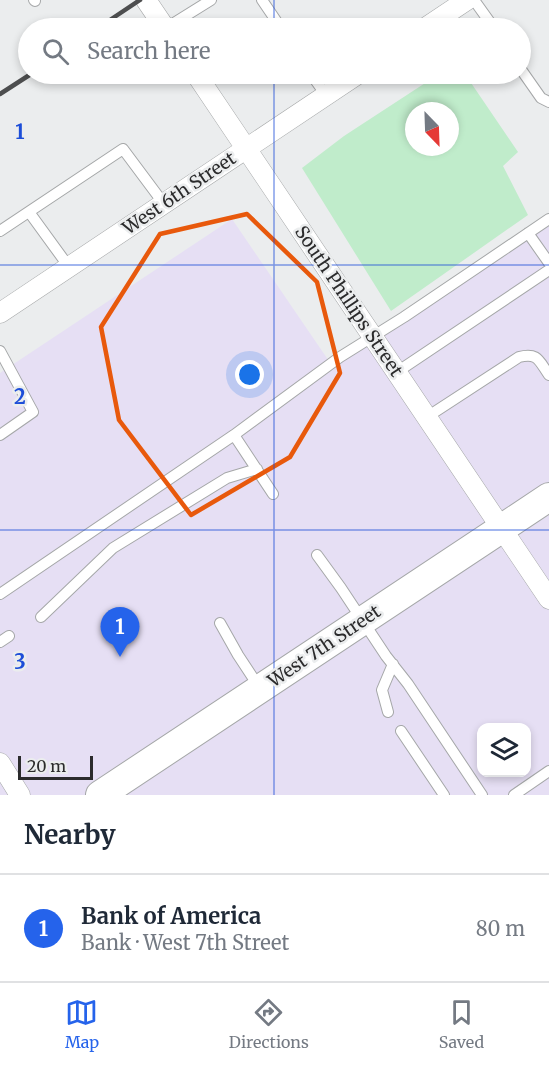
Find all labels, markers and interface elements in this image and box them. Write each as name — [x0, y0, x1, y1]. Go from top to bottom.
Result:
search box — [18, 18, 531, 84]
icon: search — [39, 35, 72, 68]
text: Search here — [87, 37, 210, 65]
north arrow — [405, 102, 459, 156]
text: 1 — [15, 119, 25, 144]
street label: West 6th Street — [117, 147, 240, 240]
street label: South Phillips Street — [290, 221, 408, 381]
your location — [235, 360, 264, 389]
text: 2 — [14, 384, 26, 409]
street label: West 7th Street — [262, 600, 385, 693]
pin: 1 — [100, 608, 140, 657]
text: 3 — [14, 649, 26, 674]
map controls — [477, 723, 531, 777]
button: layers — [477, 723, 531, 777]
scale bar — [18, 753, 93, 780]
text: 20 m — [27, 756, 66, 776]
text: Nearby — [24, 818, 116, 851]
text: Bank of America — [81, 902, 261, 930]
text: 1 — [39, 916, 48, 941]
text: 80 m — [476, 916, 525, 941]
text: Bank · West 7th Street — [81, 930, 289, 955]
tab: Map — [65, 996, 99, 1052]
tab: Directions — [229, 996, 309, 1052]
tab: Saved — [439, 996, 484, 1052]

